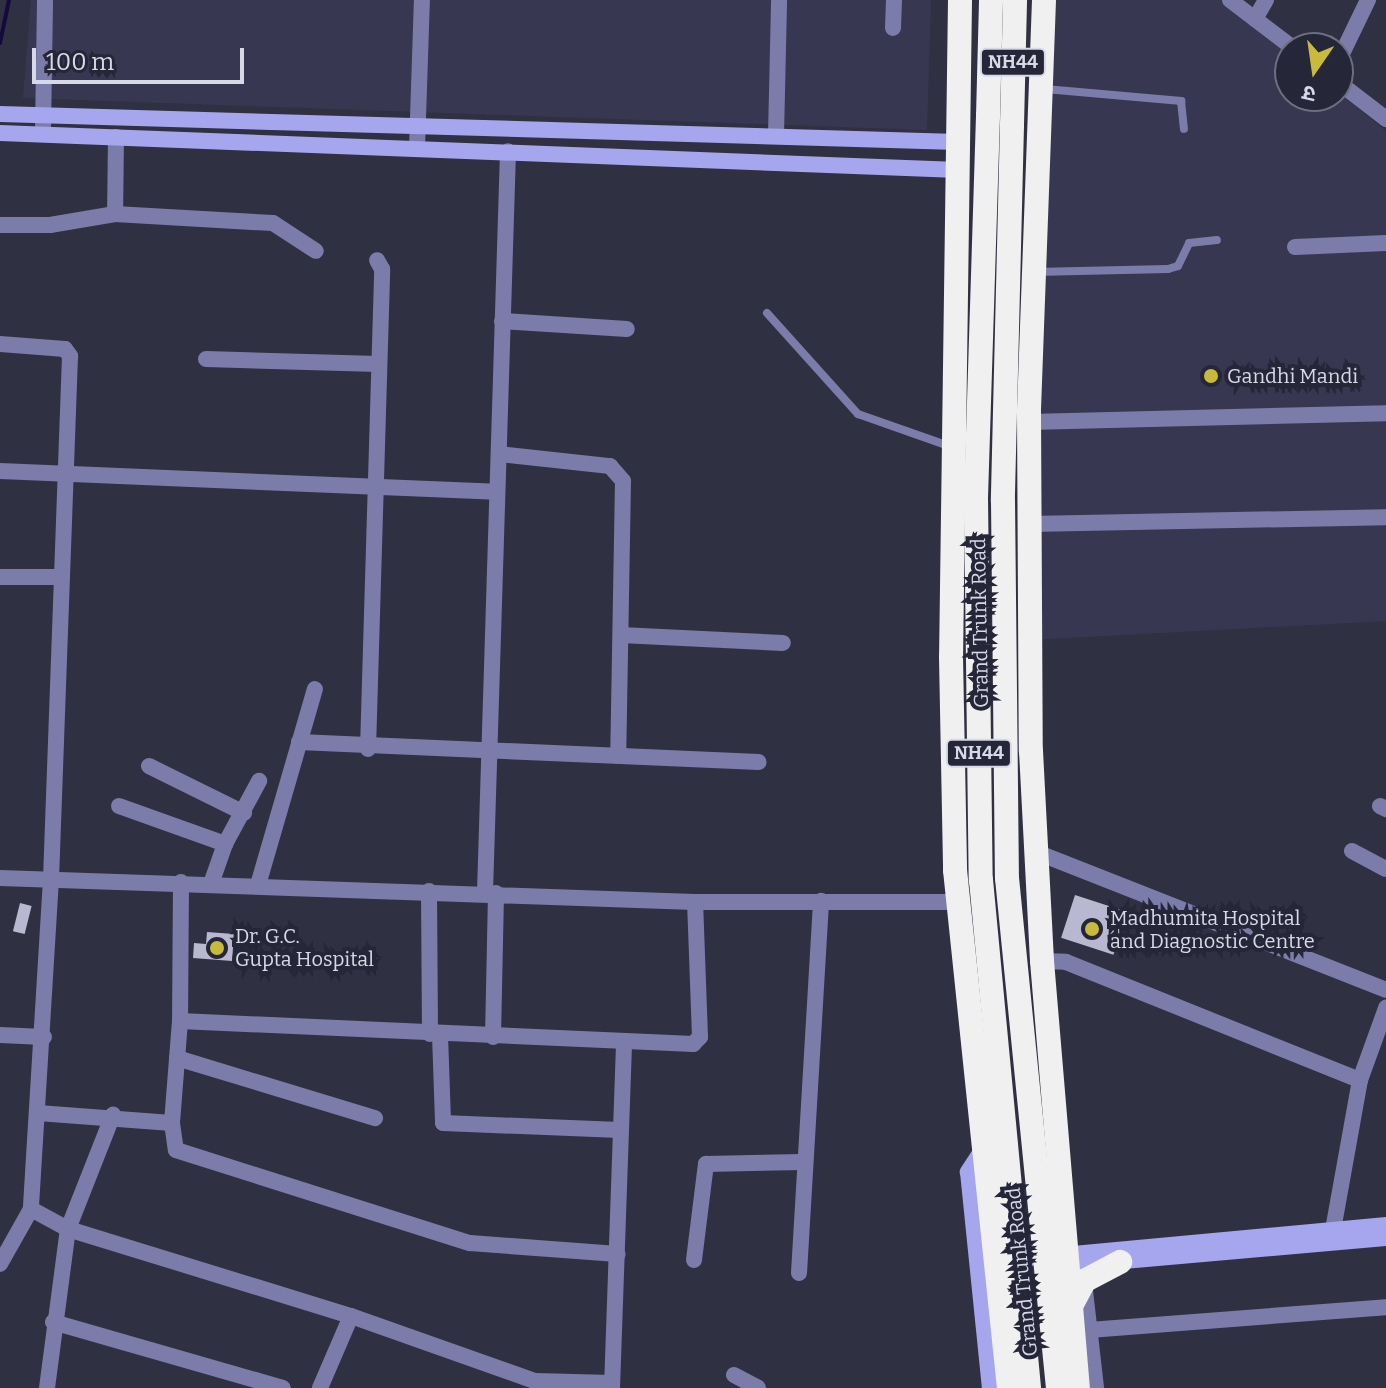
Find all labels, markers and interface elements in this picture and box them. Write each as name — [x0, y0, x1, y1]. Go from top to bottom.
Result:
scale bar — [36, 32, 248, 82]
north arrow — [1274, 32, 1354, 112]
text: 100 m — [46, 48, 114, 76]
road number: NH44 — [979, 48, 1047, 76]
text: उ — [1300, 79, 1318, 109]
place label: Gandhi Mandi — [1227, 364, 1358, 388]
marker: Gandhi Mandi — [1202, 367, 1220, 385]
street label: Grand Trunk Road — [967, 538, 993, 708]
road number: NH44 — [945, 739, 1013, 767]
place label: Madhumita Hospital and Diagnostic Centre — [1110, 906, 1315, 953]
marker: Madhumita Hospital and Diagnostic Centre — [1081, 918, 1103, 940]
place label: Dr. G.C. Gupta Hospital — [235, 924, 374, 971]
marker: Dr. G.C. Gupta Hospital — [206, 937, 228, 959]
street label: Grand Trunk Road — [1001, 1186, 1043, 1358]

